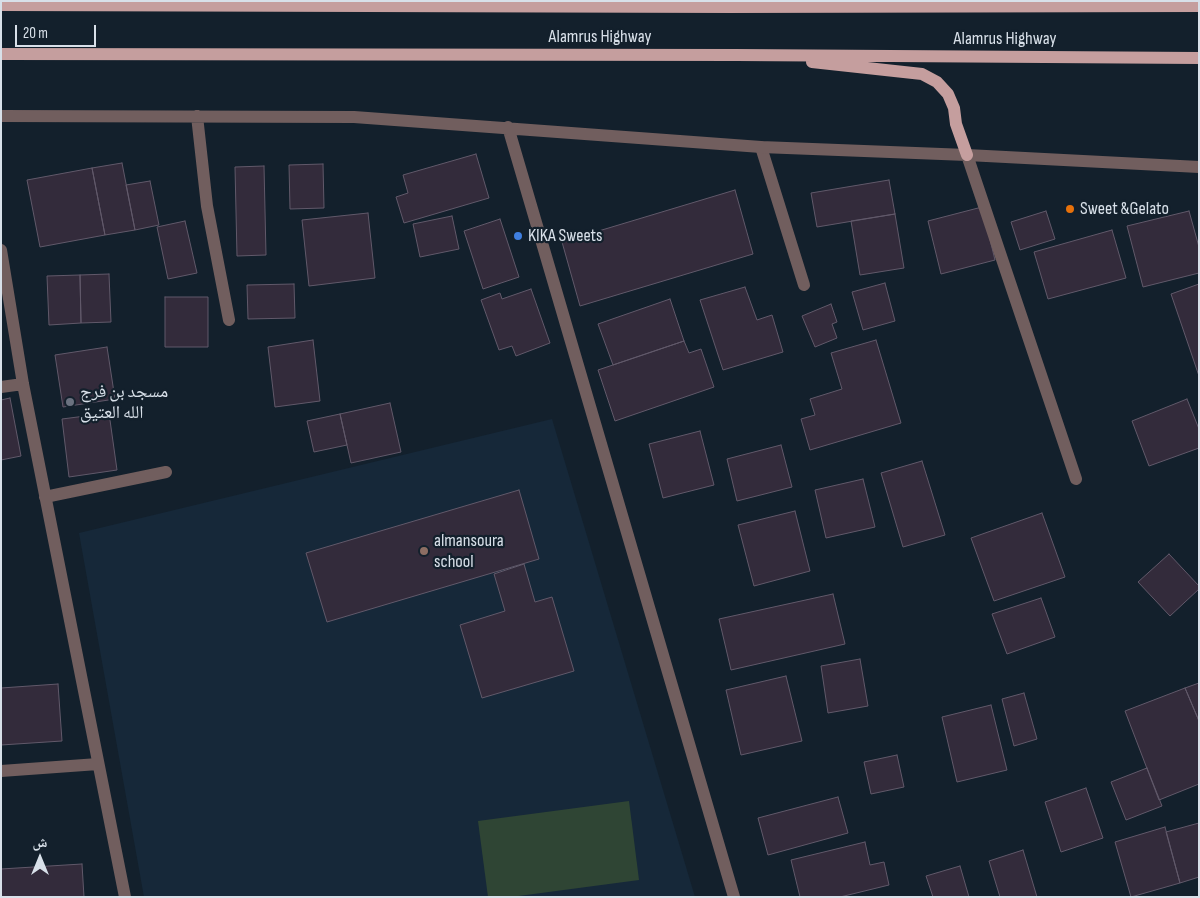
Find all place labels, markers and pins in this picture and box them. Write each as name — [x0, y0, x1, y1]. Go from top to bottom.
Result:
place label: Sweet &Gelato — [1080, 198, 1169, 220]
marker: Sweet &Gelato — [1064, 203, 1076, 215]
place label: KIKA Sweets — [528, 225, 602, 247]
marker: KIKA Sweets — [512, 230, 524, 242]
place label: مسجد بن فرج الله العتيق — [80, 381, 168, 424]
marker: مسجد بن فرج الله العتيق — [64, 396, 76, 408]
place label: almansoura school — [434, 530, 504, 572]
marker: almansoura school — [418, 545, 430, 557]

